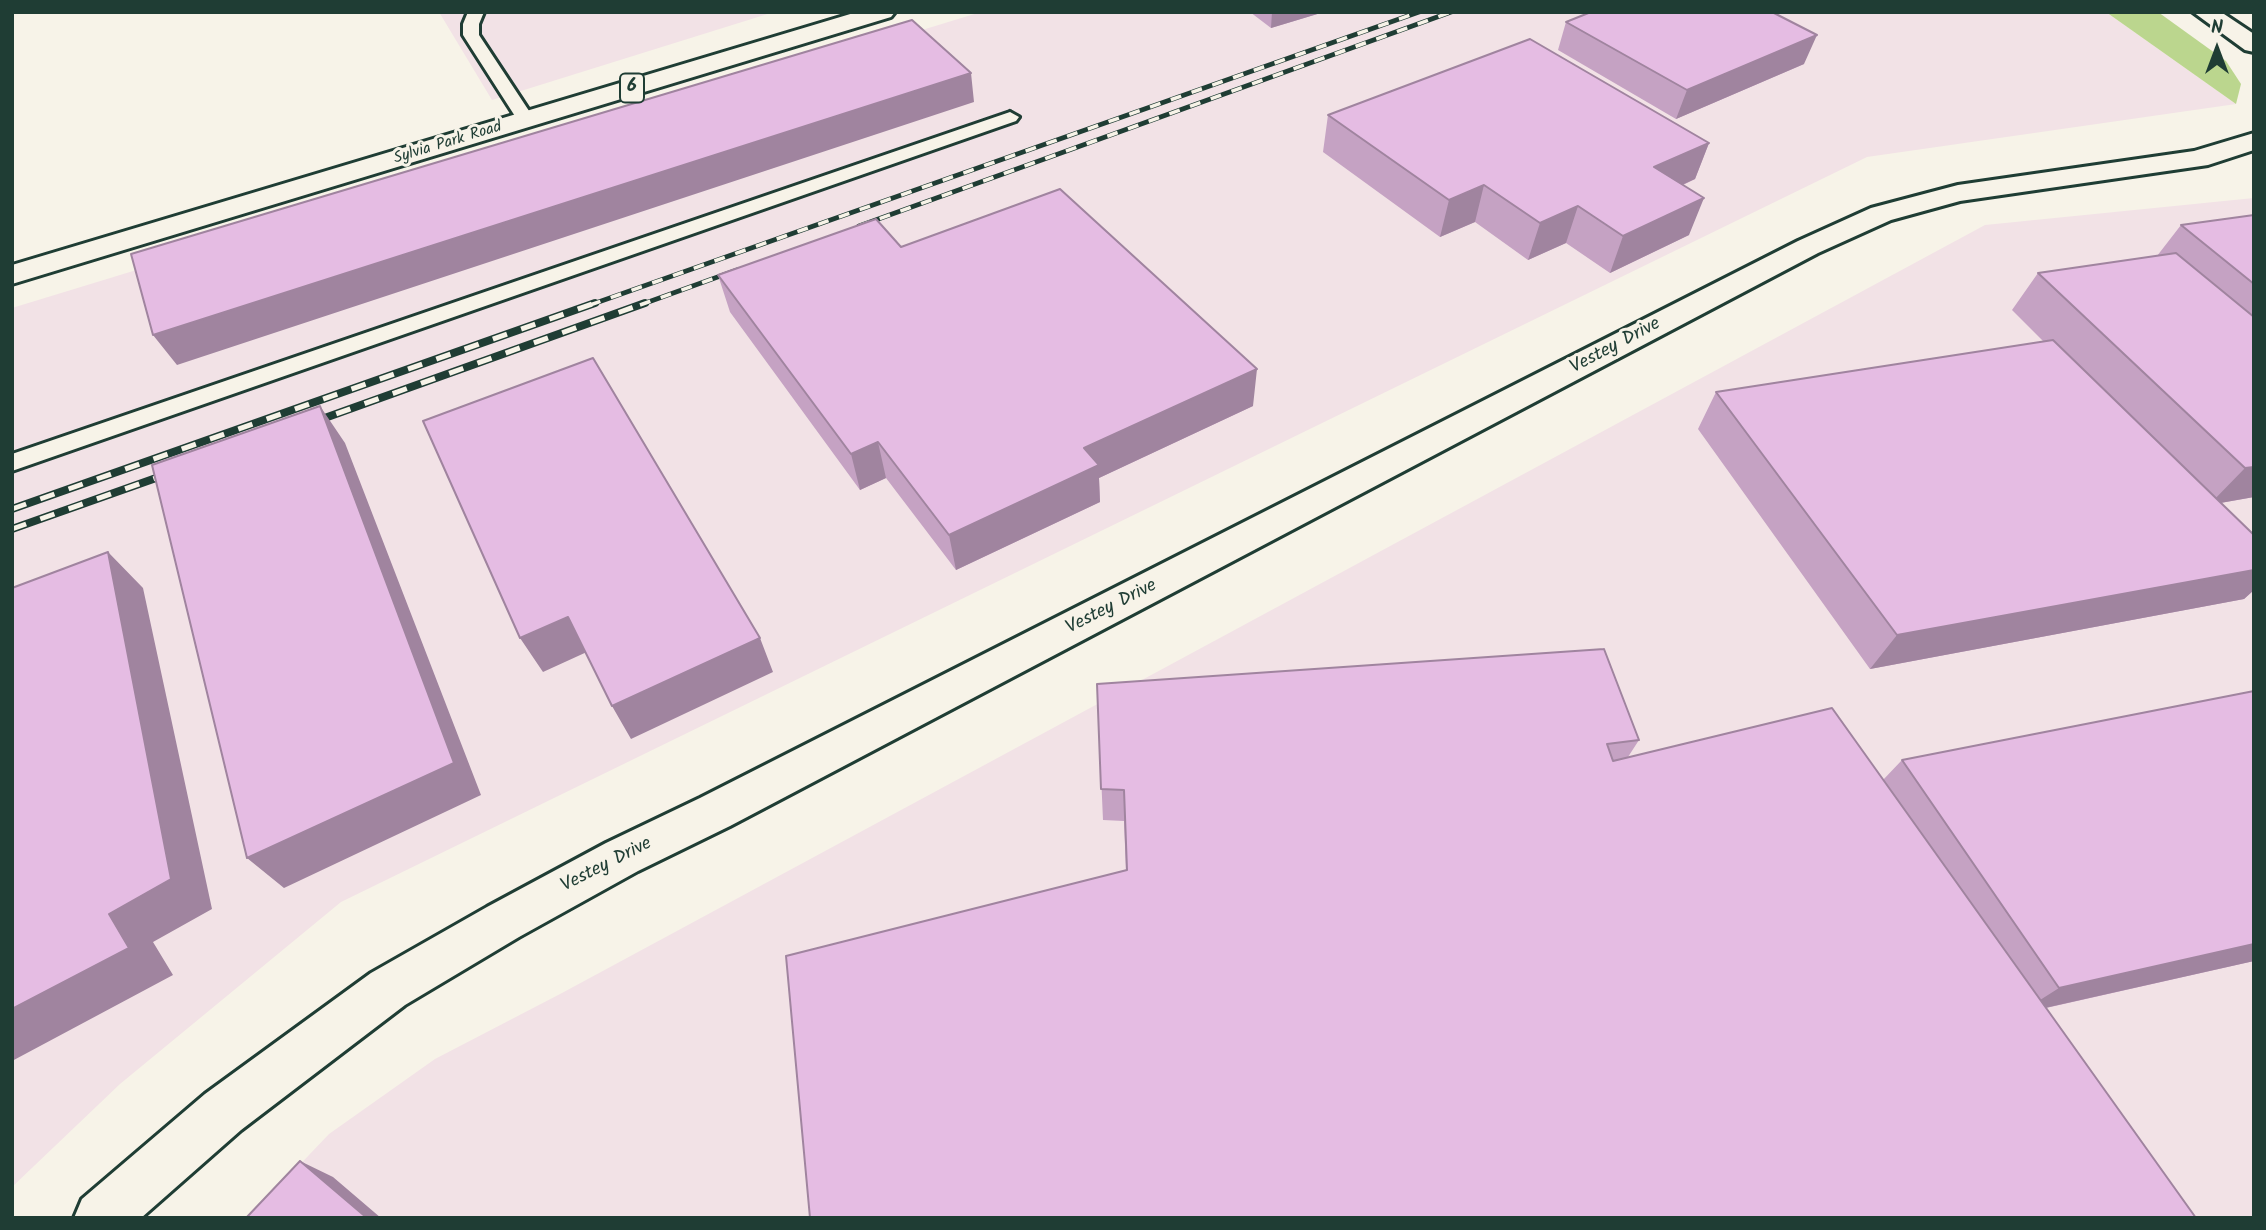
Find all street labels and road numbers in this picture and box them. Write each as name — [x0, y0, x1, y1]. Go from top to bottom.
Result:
road number: 6 — [620, 74, 644, 102]
street label: Sylvia Park Road — [392, 118, 504, 170]
street label: Vestey Drive — [1567, 314, 1665, 380]
street label: Vestey Drive — [1063, 575, 1161, 641]
street label: Vestey Drive — [558, 833, 656, 899]

